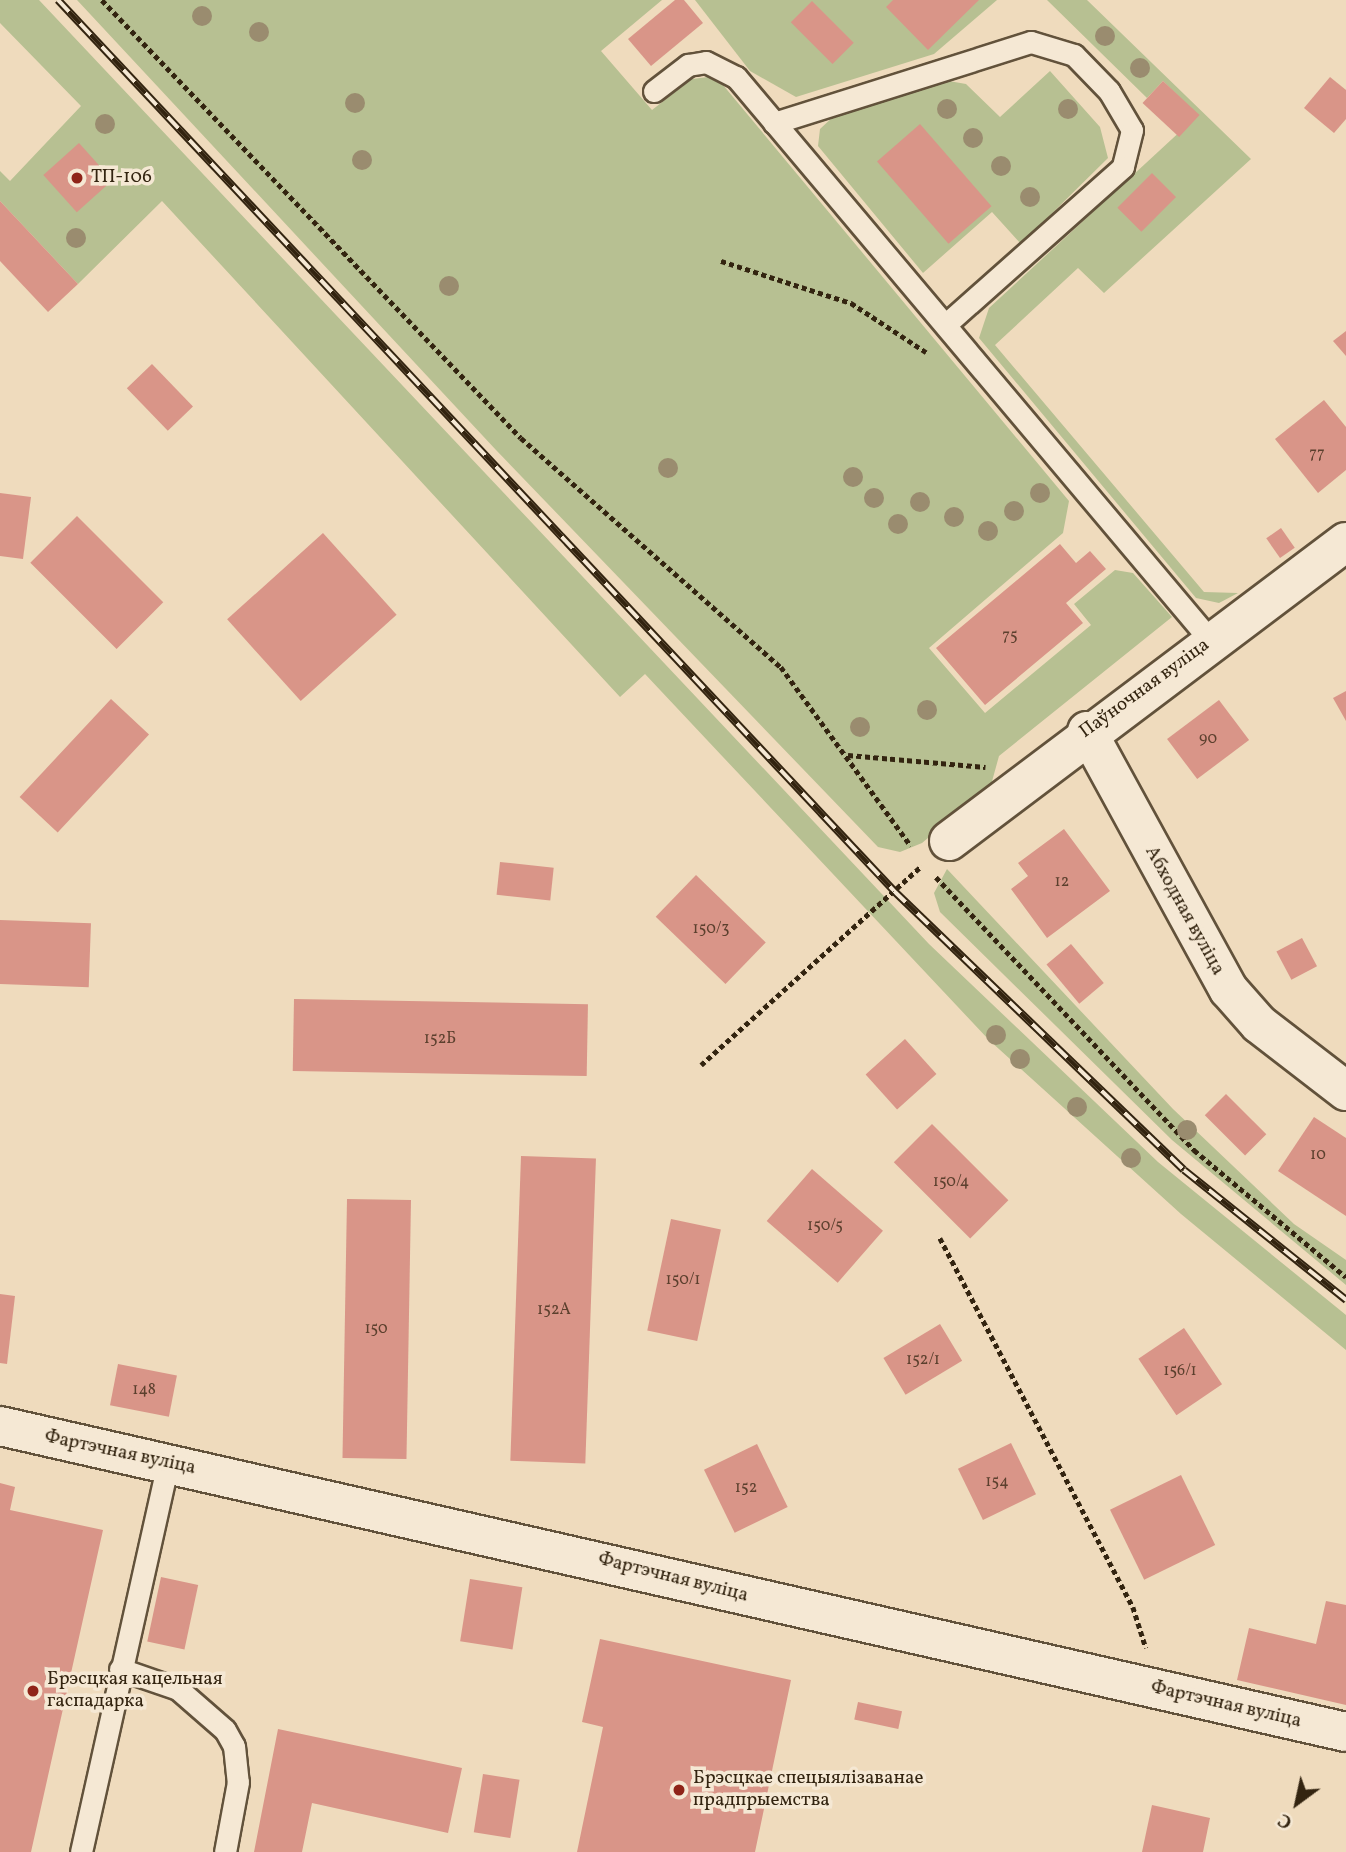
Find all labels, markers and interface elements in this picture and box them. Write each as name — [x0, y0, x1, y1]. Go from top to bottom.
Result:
place label: ТП-106 — [91, 167, 152, 189]
marker: ТП-106 — [69, 170, 85, 186]
house number: 77 — [1309, 444, 1325, 464]
house number: 75 — [1002, 626, 1018, 646]
street label: Паўночная вуліца — [1075, 634, 1215, 744]
house number: 90 — [1199, 729, 1217, 749]
street label: Абходная вуліца — [1139, 842, 1229, 980]
house number: 12 — [1055, 872, 1069, 892]
house number: 150/3 — [693, 919, 729, 939]
house number: 152Б — [424, 1029, 456, 1049]
house number: 10 — [1310, 1145, 1326, 1165]
house number: 150/4 — [933, 1172, 969, 1192]
house number: 150/5 — [807, 1216, 843, 1236]
house number: 150/1 — [666, 1270, 700, 1290]
house number: 152А — [537, 1300, 571, 1320]
house number: 150 — [364, 1319, 388, 1339]
house number: 152/1 — [906, 1350, 940, 1370]
house number: 156/1 — [1163, 1361, 1197, 1381]
house number: 148 — [132, 1380, 156, 1400]
street label: Фартэчная вуліца — [42, 1426, 198, 1480]
house number: 154 — [985, 1472, 1009, 1492]
house number: 152 — [735, 1478, 757, 1498]
street label: Фартэчная вуліца — [596, 1548, 750, 1608]
place label: Брэсцкая кацельная гаспадарка — [47, 1669, 223, 1713]
street label: Фартэчная вуліца — [1148, 1677, 1304, 1733]
marker: Брэсцкая кацельная гаспадарка — [25, 1683, 41, 1699]
place label: Брэсцкае спецыялізаванае прадпрыемства — [693, 1768, 923, 1812]
north arrow — [1262, 1768, 1332, 1838]
marker: Брэсцкае спецыялізаванае прадпрыемства — [671, 1782, 687, 1798]
text: С — [1273, 1806, 1298, 1835]

